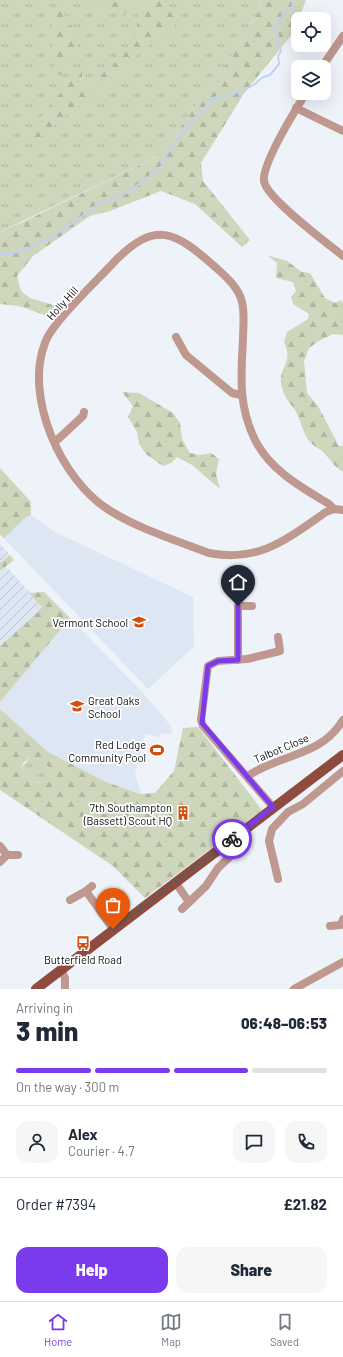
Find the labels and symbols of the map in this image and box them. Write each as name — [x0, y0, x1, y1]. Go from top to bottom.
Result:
street label: Holly Hill — [44, 284, 80, 322]
pin — [221, 565, 255, 606]
school or university icon: Vermont School — [131, 614, 147, 630]
place label: Vermont School — [53, 616, 128, 629]
place label: Great Oaks School — [88, 694, 139, 720]
school or university icon: Great Oaks School — [69, 698, 85, 714]
street label: Talbot Close — [251, 731, 311, 765]
place label: Red Lodge Community Pool — [68, 738, 146, 764]
sports icon: Red Lodge Community Pool — [149, 742, 165, 758]
place label: 7th Southampton (Bassett) Scout HQ — [83, 801, 172, 827]
building icon: 7th Southampton (Bassett) Scout HQ — [175, 805, 191, 821]
courier — [212, 819, 252, 859]
pin — [96, 888, 130, 929]
bus stop icon: Butterfield Road — [75, 935, 91, 951]
place label: Butterfield Road — [44, 953, 122, 966]

